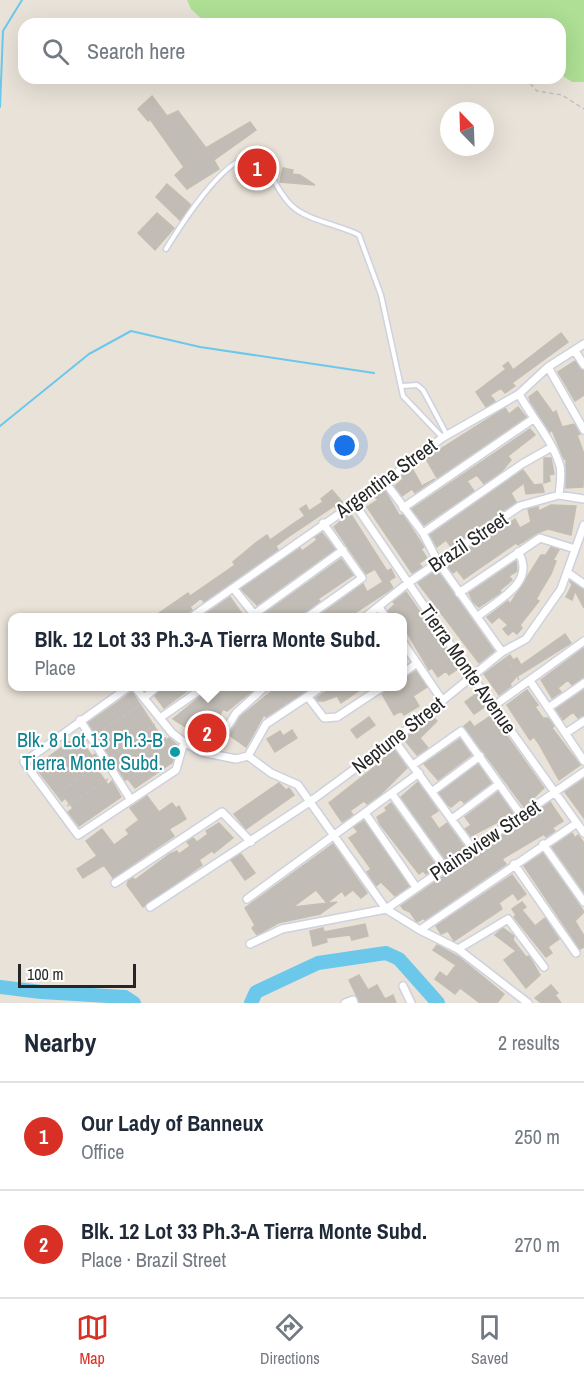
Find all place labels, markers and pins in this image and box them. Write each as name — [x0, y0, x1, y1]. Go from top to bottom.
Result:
pin: 1 — [238, 146, 276, 190]
pin: 2 — [188, 710, 226, 756]
place label: Blk. 8 Lot 13 Ph.3-B Tierra Monte Subd. — [17, 726, 163, 776]
marker: Blk. 8 Lot 13 Ph.3-B Tierra Monte Subd. — [168, 745, 182, 759]

